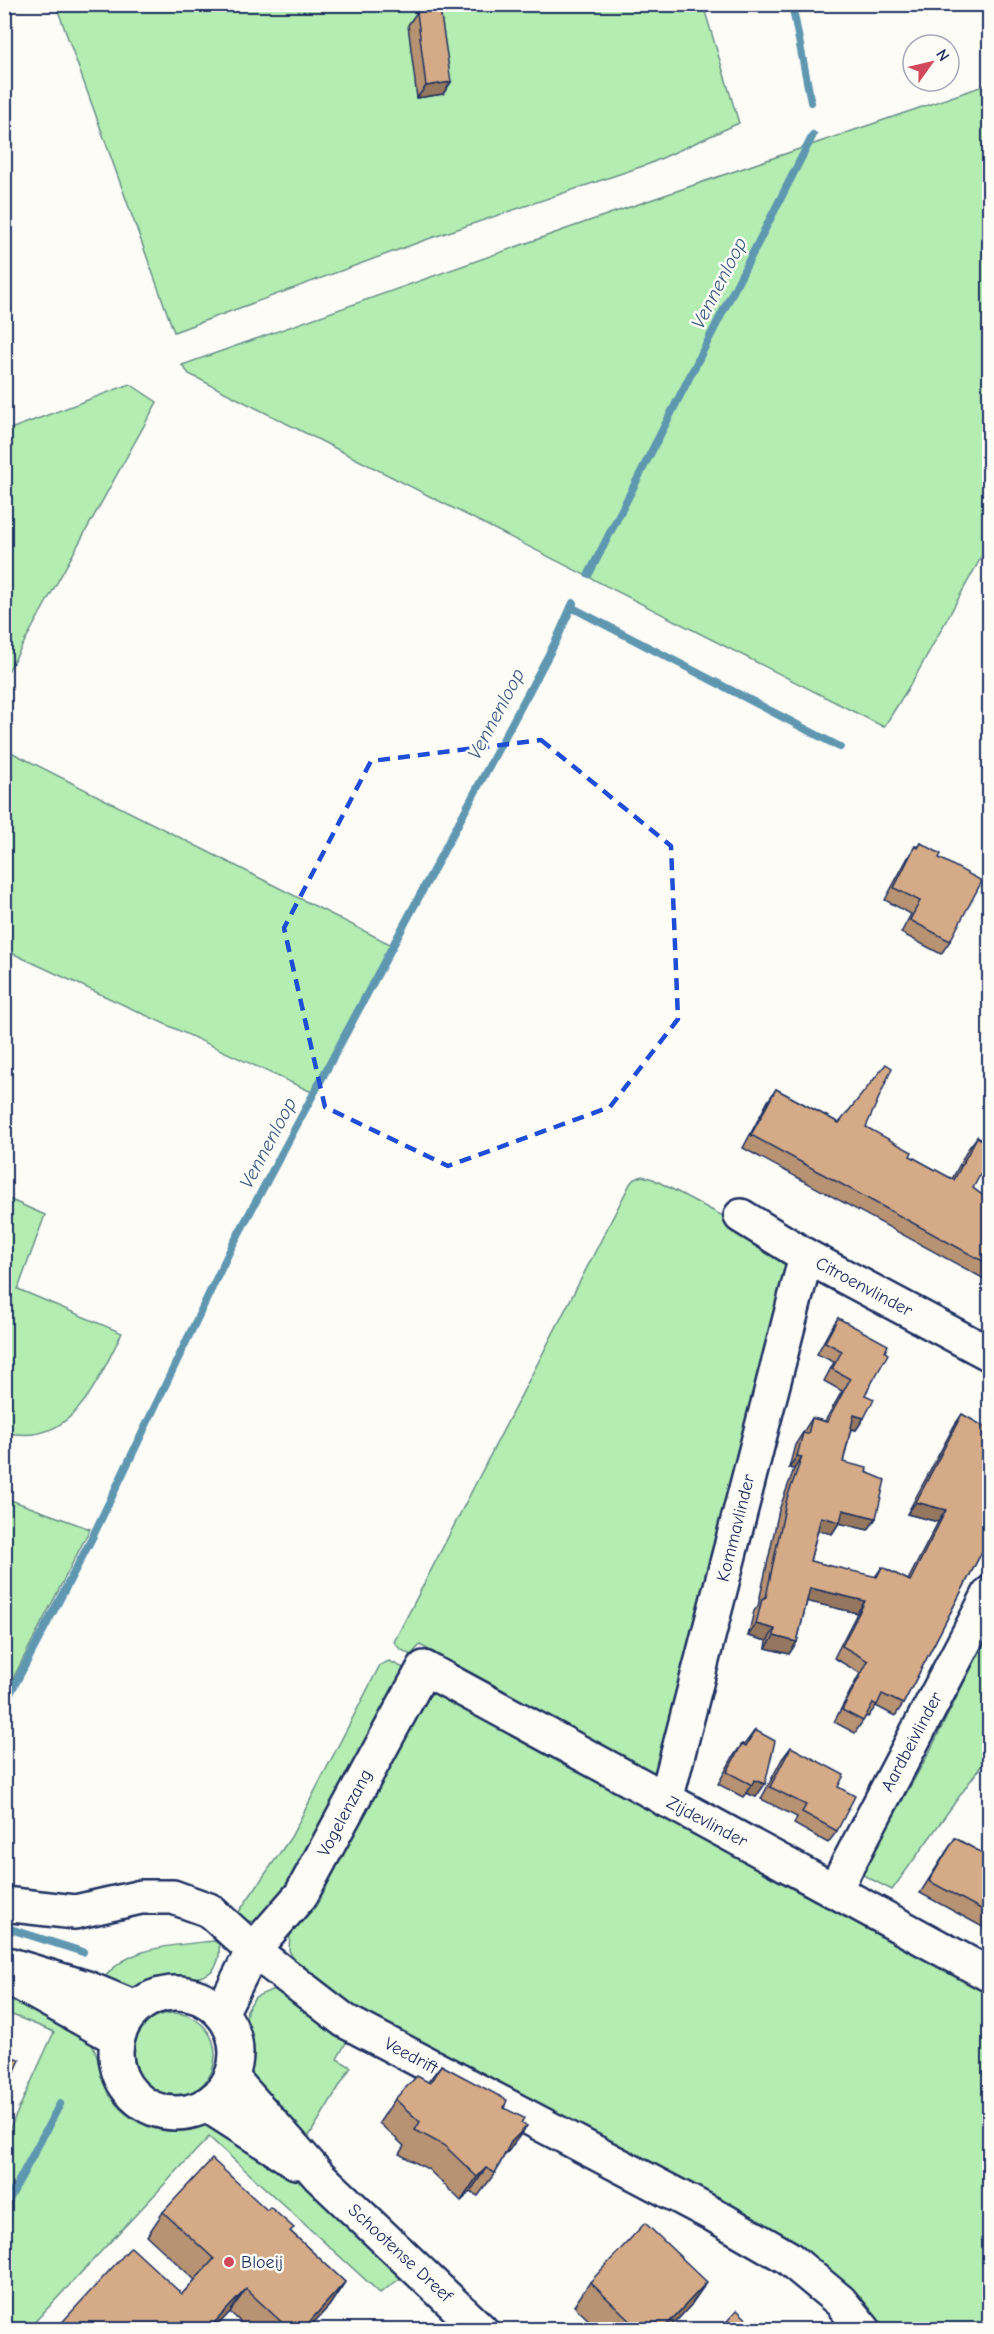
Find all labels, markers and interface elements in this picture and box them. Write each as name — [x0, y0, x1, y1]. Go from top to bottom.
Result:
north arrow — [901, 33, 961, 93]
text: N — [932, 46, 953, 65]
water label: Vennenloop — [686, 233, 752, 333]
water label: Vennenloop — [462, 665, 530, 763]
water label: Vennenloop — [234, 1094, 302, 1192]
street label: Citroenvlinder — [812, 1253, 917, 1322]
street label: Kommavlinder — [713, 1471, 760, 1584]
street label: Aardbeivlinder — [877, 1688, 947, 1795]
street label: Vogelenzang — [313, 1766, 377, 1860]
street label: Zijdevlinder — [663, 1792, 752, 1852]
street label: Veedrift — [381, 2033, 442, 2079]
street label: Schootense Dreef — [344, 2199, 457, 2307]
place label: Bloeij — [241, 2252, 283, 2273]
marker: Bloeij — [222, 2255, 236, 2269]

